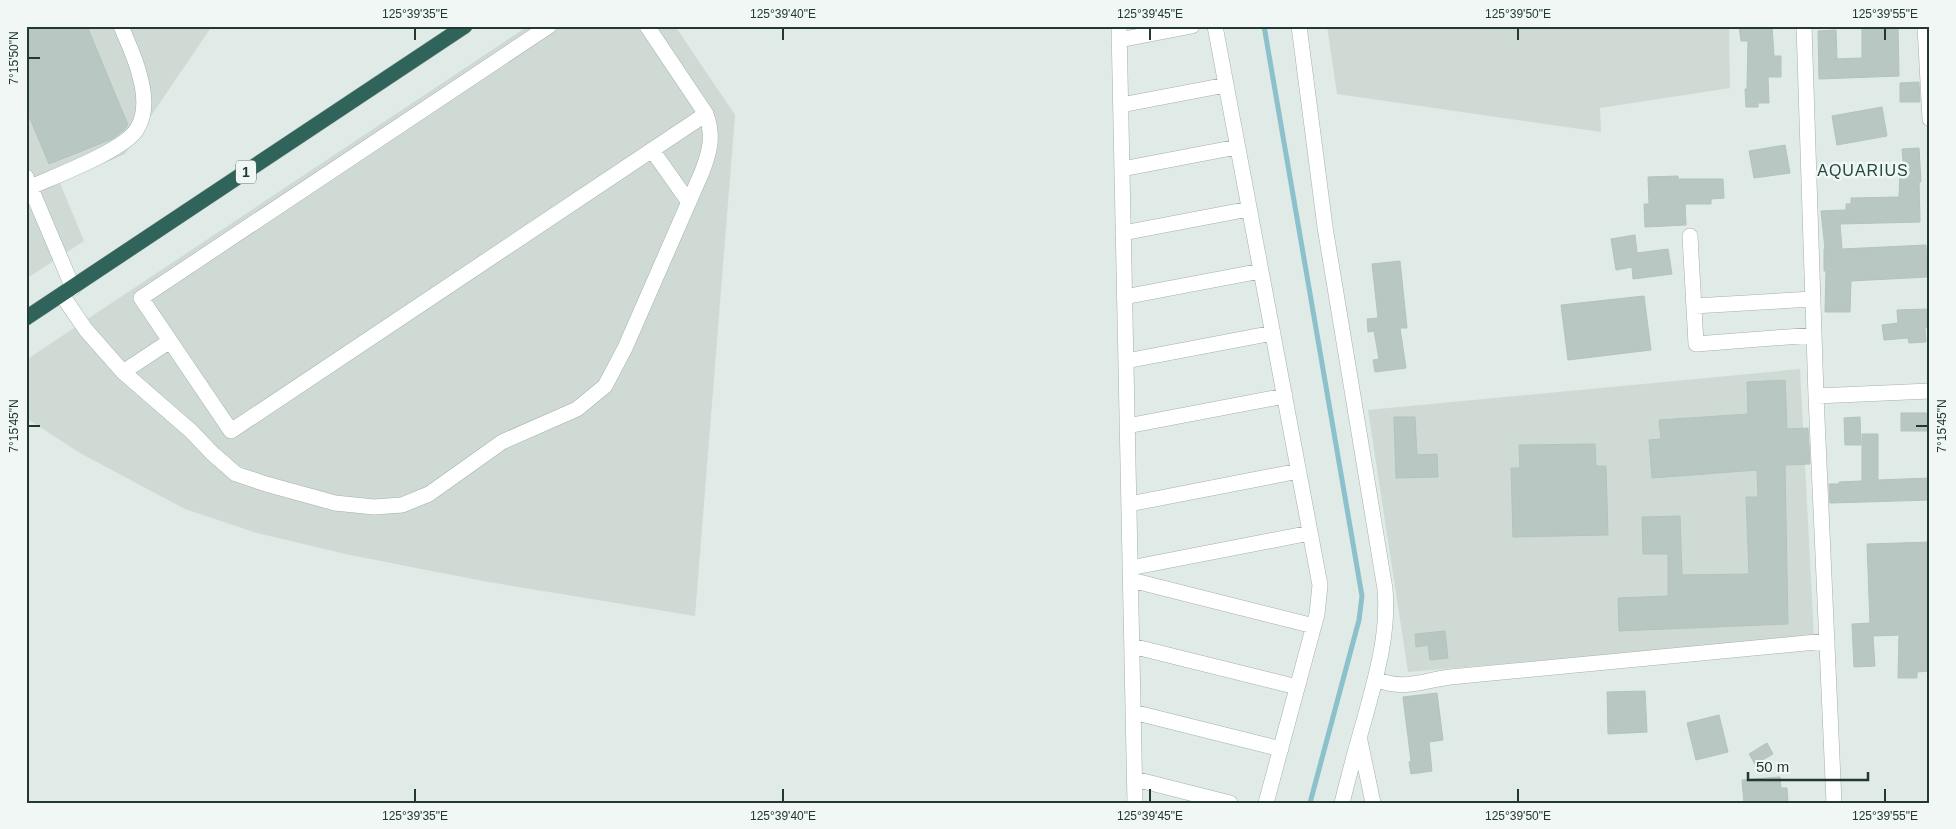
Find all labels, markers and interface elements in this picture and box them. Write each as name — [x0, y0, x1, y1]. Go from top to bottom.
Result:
text: 125°39'35"E — [382, 7, 448, 21]
text: 125°39'40"E — [750, 7, 816, 21]
text: 125°39'45"E — [1117, 7, 1183, 21]
text: 125°39'50"E — [1485, 7, 1551, 21]
text: 125°39'55"E — [1852, 7, 1918, 21]
text: 7°15'50"N — [7, 31, 21, 85]
road number: 1 — [236, 160, 256, 183]
district label: AQUARIUS — [1817, 162, 1909, 179]
text: 7°15'45"N — [7, 399, 21, 453]
text: 7°15'45"N — [1935, 399, 1949, 453]
scale bar — [1748, 749, 1868, 781]
text: 50 m — [1756, 758, 1789, 775]
text: 125°39'35"E — [382, 809, 448, 823]
text: 125°39'40"E — [750, 809, 816, 823]
text: 125°39'45"E — [1117, 809, 1183, 823]
text: 125°39'50"E — [1485, 809, 1551, 823]
text: 125°39'55"E — [1852, 809, 1918, 823]

